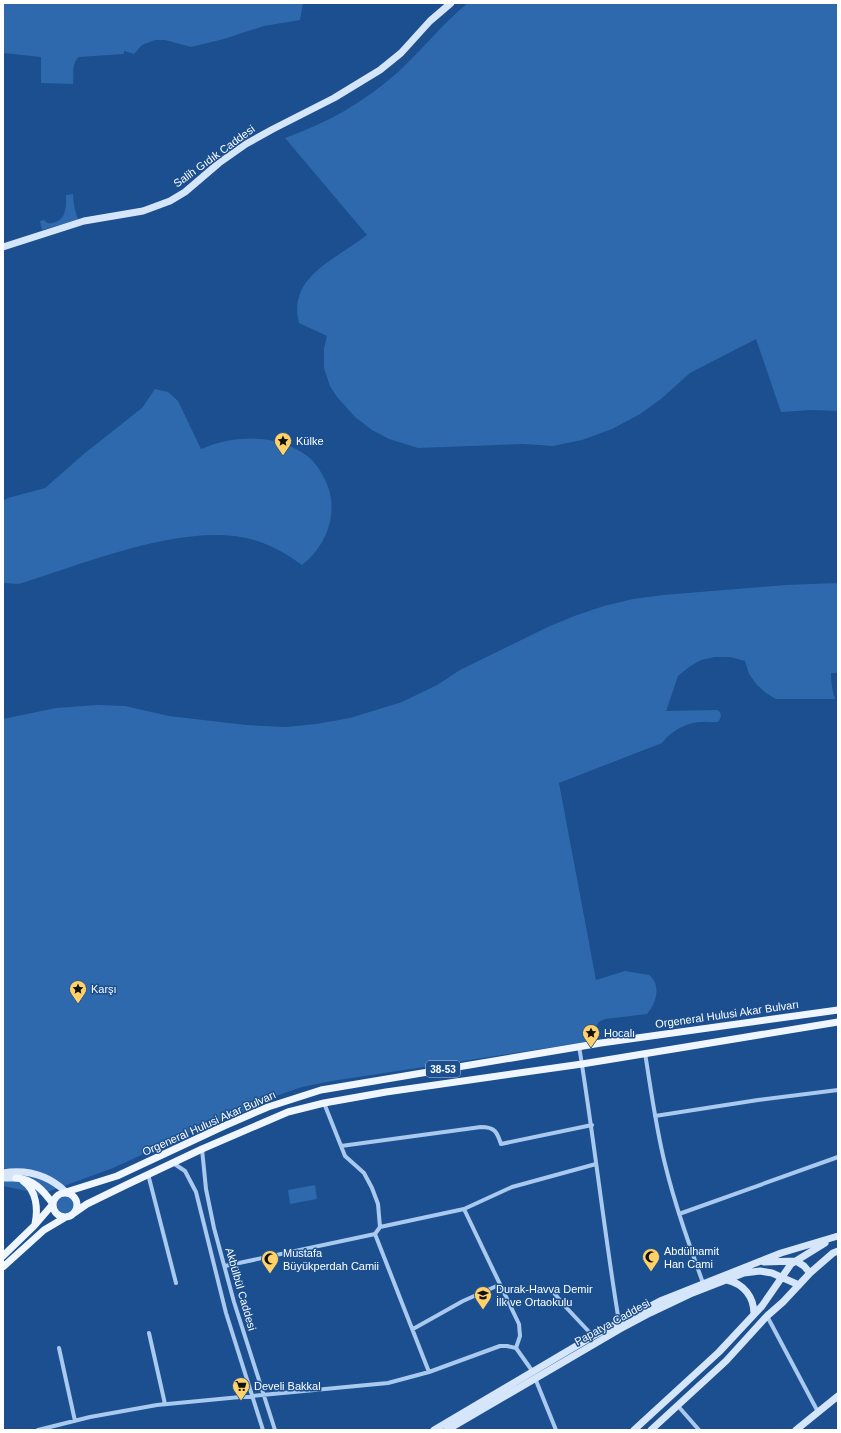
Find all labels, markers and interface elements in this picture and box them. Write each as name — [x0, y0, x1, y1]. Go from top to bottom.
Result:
street label: Salih Gıdık Caddesi — [171, 123, 257, 189]
place icon: Külke — [273, 431, 293, 456]
place label: Külke — [296, 435, 324, 447]
place icon: Karşı — [68, 979, 88, 1004]
place label: Karşı — [91, 983, 117, 995]
street label: Orgeneral Hulusi Akar Bulvarı — [654, 998, 800, 1030]
place icon: Hocalı — [581, 1023, 601, 1048]
place label: Hocalı — [604, 1027, 635, 1039]
road number: 38-53 — [426, 1061, 460, 1077]
street label: Orgeneral Hulusi Akar Bulvarı — [140, 1088, 278, 1158]
place label: Abdülhamit Han Cami — [664, 1245, 719, 1270]
street label: Akbülbül Caddesi — [223, 1246, 259, 1332]
place label: Mustafa Büyükperdah Camii — [283, 1247, 379, 1272]
mosque icon: Abdülhamit Han Cami — [641, 1247, 661, 1272]
mosque icon: Mustafa Büyükperdah Camii — [260, 1249, 280, 1274]
place label: Durak-Havva Demir İlk ve Ortaokulu — [496, 1283, 593, 1308]
school or university icon: Durak-Havva Demir İlk ve Ortaokulu — [473, 1285, 493, 1310]
street label: Papatya Caddesi — [572, 1296, 652, 1348]
supermarket icon: Develi Bakkal — [231, 1376, 251, 1401]
place label: Develi Bakkal — [254, 1380, 321, 1392]

